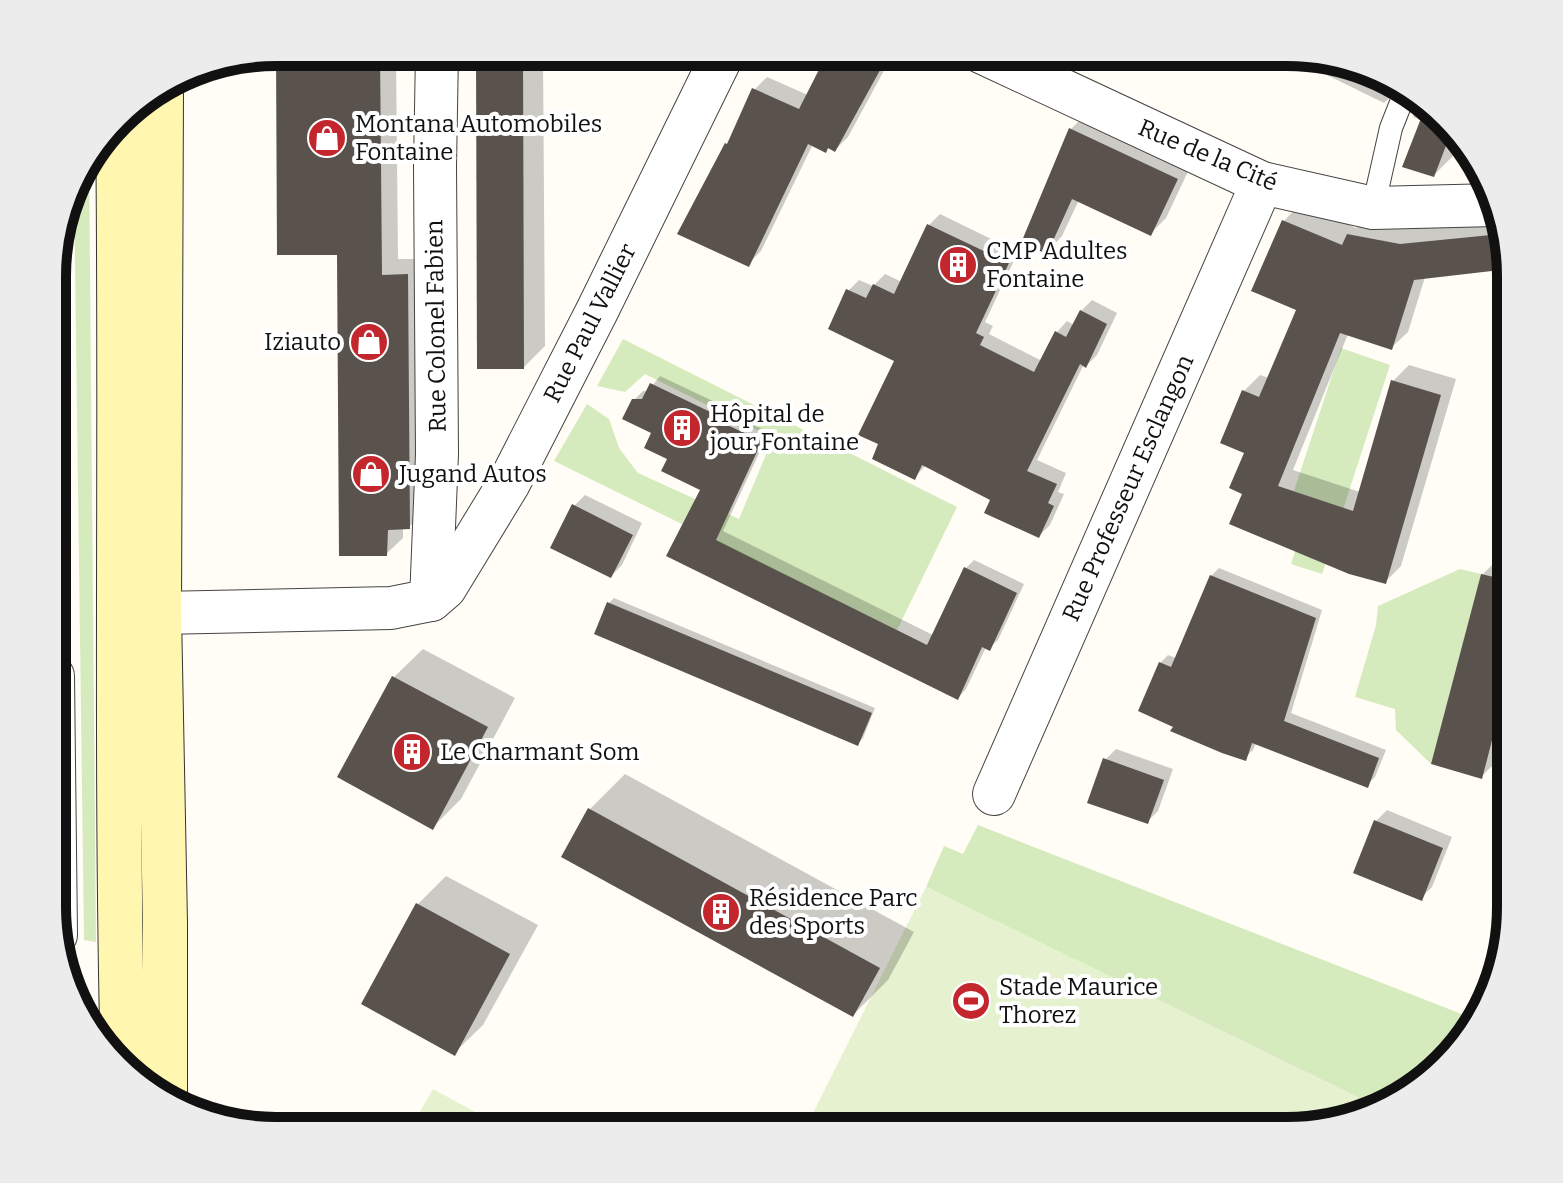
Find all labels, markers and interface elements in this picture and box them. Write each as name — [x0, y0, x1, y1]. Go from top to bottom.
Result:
place label: Montana Automobiles Fontaine — [355, 110, 602, 166]
street label: Rue de la Cité — [1134, 113, 1282, 197]
shop icon: Montana Automobiles Fontaine — [306, 117, 348, 159]
street label: Rue Colonel Fabien — [420, 219, 452, 433]
place label: CMP Adultes Fontaine — [986, 237, 1128, 293]
street label: Rue Paul Vallier — [538, 239, 642, 407]
building icon: CMP Adultes Fontaine — [937, 244, 979, 286]
shop icon: Iziauto — [348, 321, 390, 363]
place label: Iziauto — [264, 328, 341, 356]
street label: Rue Professeur Esclangon — [1057, 351, 1199, 625]
place label: Hôpital de jour Fontaine — [709, 400, 859, 456]
building icon: Hôpital de jour Fontaine — [661, 407, 703, 449]
shop icon: Jugand Autos — [350, 453, 392, 495]
place label: Jugand Autos — [398, 460, 547, 488]
building icon: Le Charmant Som — [391, 731, 433, 773]
place label: Le Charmant Som — [440, 738, 640, 766]
place label: Résidence Parc des Sports — [749, 884, 918, 940]
building icon: Résidence Parc des Sports — [700, 891, 742, 933]
place label: Stade Maurice Thorez — [999, 973, 1158, 1029]
sports icon: Stade Maurice Thorez — [950, 980, 992, 1022]

